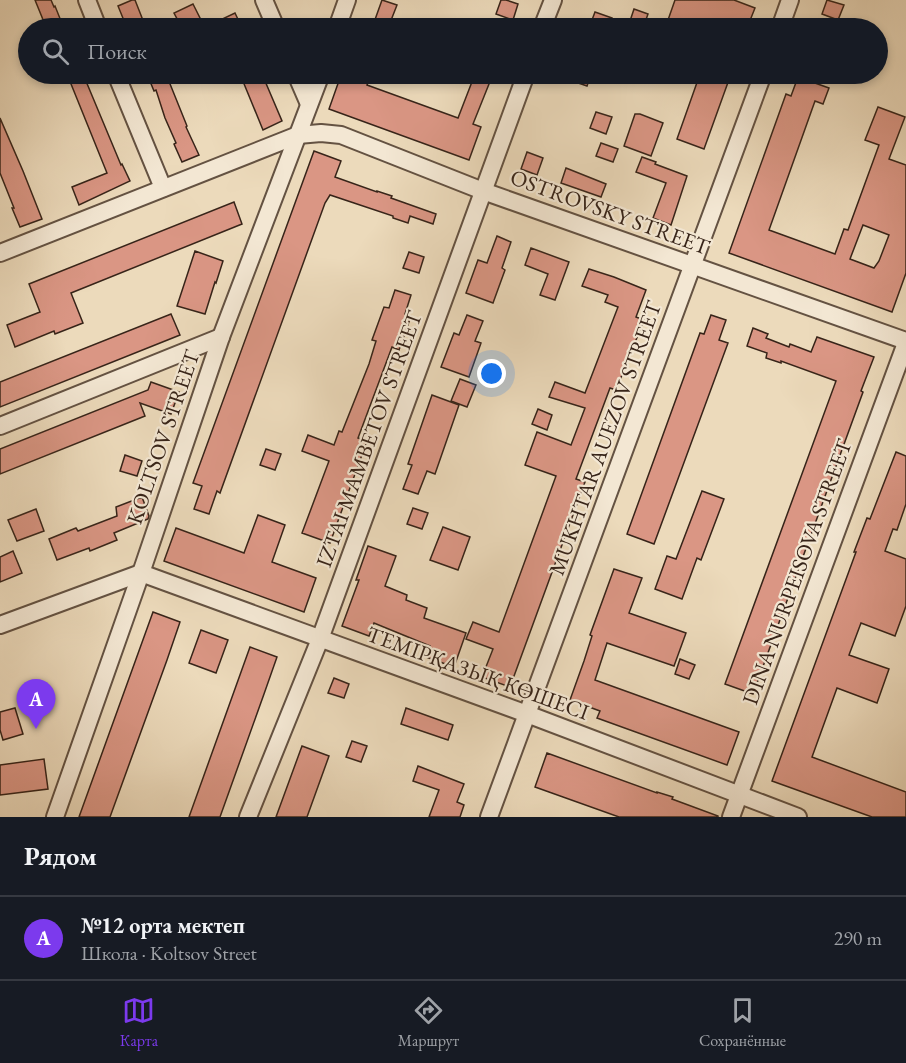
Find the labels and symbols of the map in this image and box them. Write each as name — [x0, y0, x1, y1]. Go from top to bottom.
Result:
street label: OSTROVSKY STREET — [506, 162, 714, 262]
street label: MUKHTAR AUEZOV STREET — [542, 297, 668, 579]
street label: IZTAI MAMBETOV STREET — [309, 307, 429, 571]
street label: KOLTSOV STREET — [120, 346, 206, 528]
your location — [477, 359, 506, 388]
street label: DINA NURPEISOVA STREET — [735, 435, 859, 709]
street label: ТЕМІРҚАЗЫҚ КӨШЕСІ — [363, 619, 594, 727]
pin: A — [16, 680, 56, 729]

